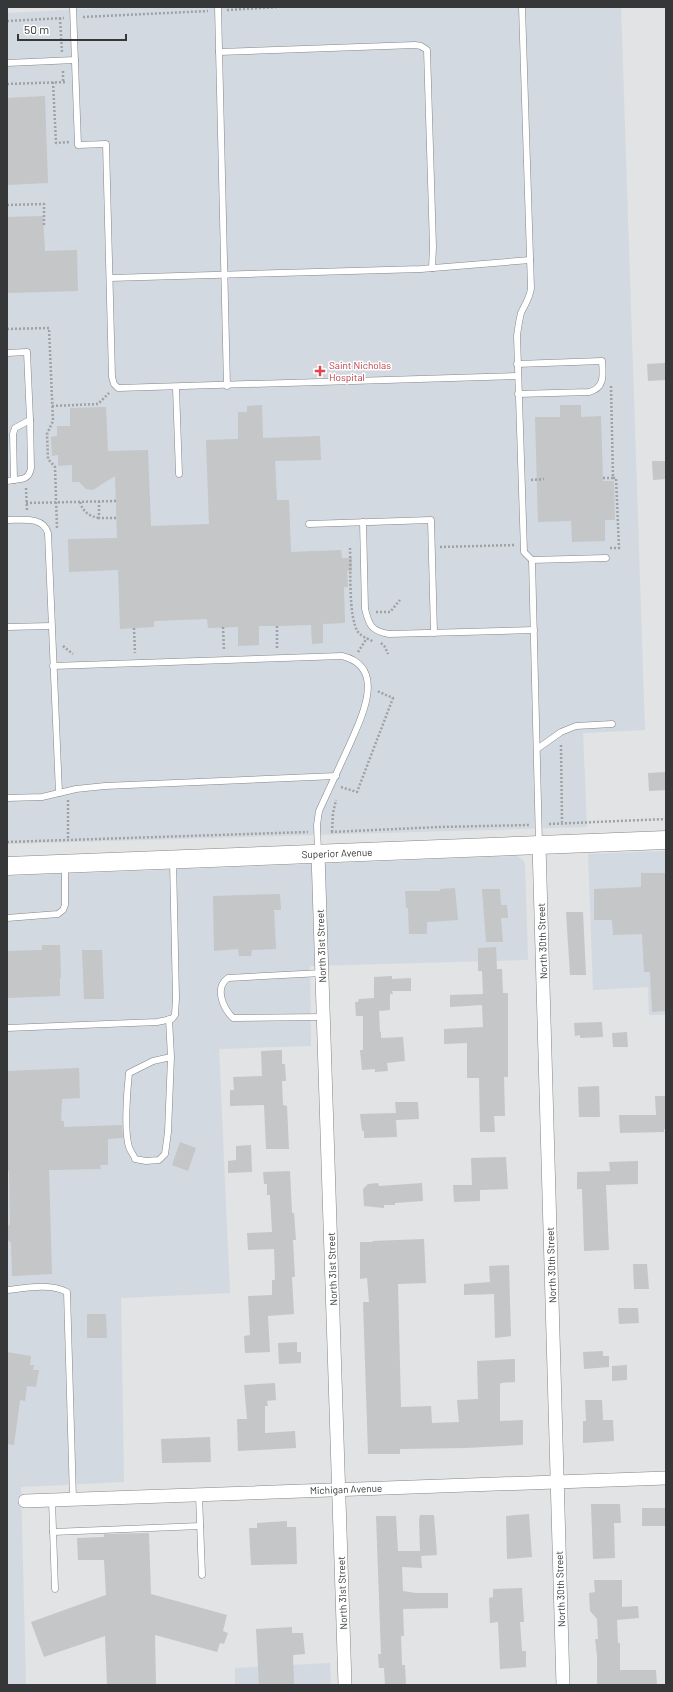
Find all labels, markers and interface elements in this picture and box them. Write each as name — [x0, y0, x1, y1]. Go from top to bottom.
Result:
scale bar — [18, 16, 126, 42]
text: 50 m — [24, 22, 49, 36]
place label: Saint Nicholas Hospital — [329, 359, 391, 383]
marker: Saint Nicholas Hospital — [314, 365, 326, 377]
street label: Superior Avenue — [301, 846, 373, 860]
street label: North 30th Street — [535, 902, 549, 979]
street label: North 31st Street — [314, 909, 328, 983]
street label: North 30th Street — [544, 1226, 558, 1303]
street label: North 31st Street — [325, 1232, 339, 1306]
street label: Michigan Avenue — [310, 1482, 382, 1496]
street label: North 30th Street — [553, 1550, 567, 1627]
street label: North 31st Street — [335, 1556, 349, 1630]

